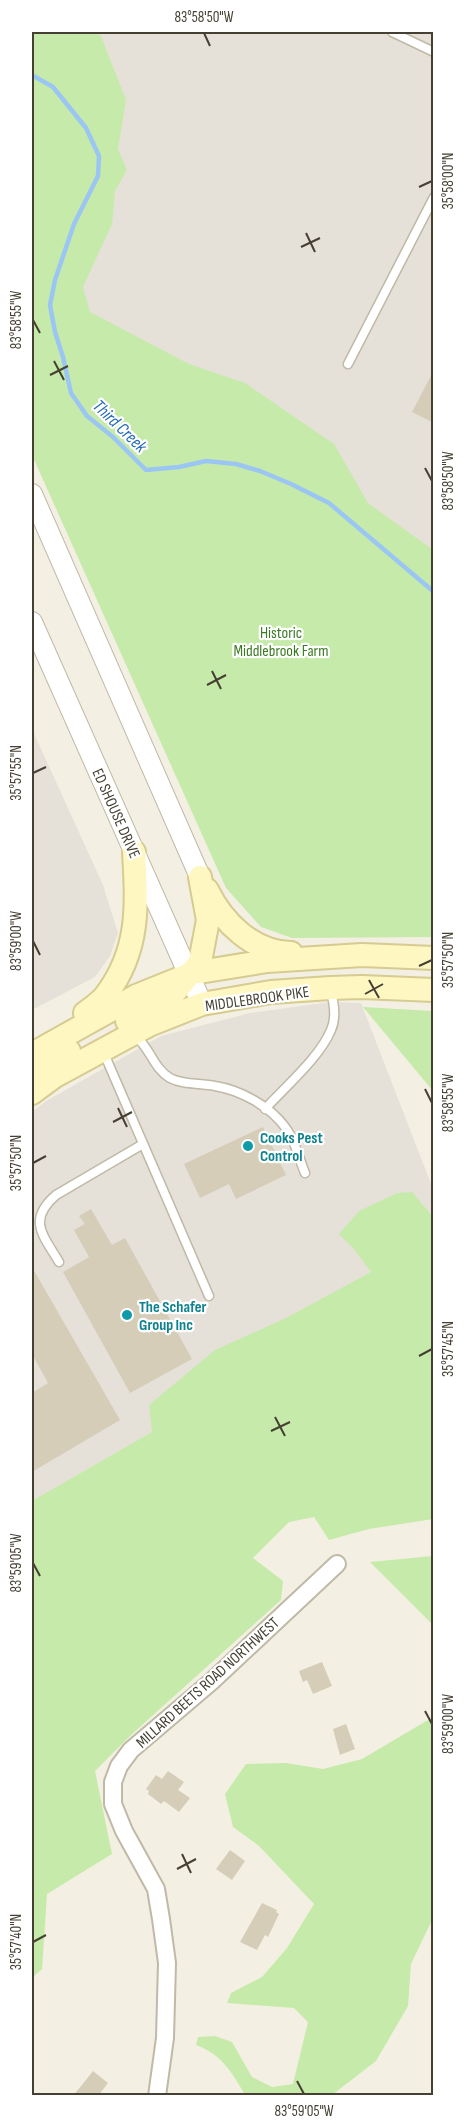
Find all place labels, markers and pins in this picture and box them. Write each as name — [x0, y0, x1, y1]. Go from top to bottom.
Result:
place label: Cooks Pest Control — [260, 1129, 323, 1166]
marker: Cooks Pest Control — [241, 1139, 255, 1153]
place label: The Schafer Group Inc — [139, 1298, 206, 1335]
marker: The Schafer Group Inc — [120, 1308, 134, 1322]

